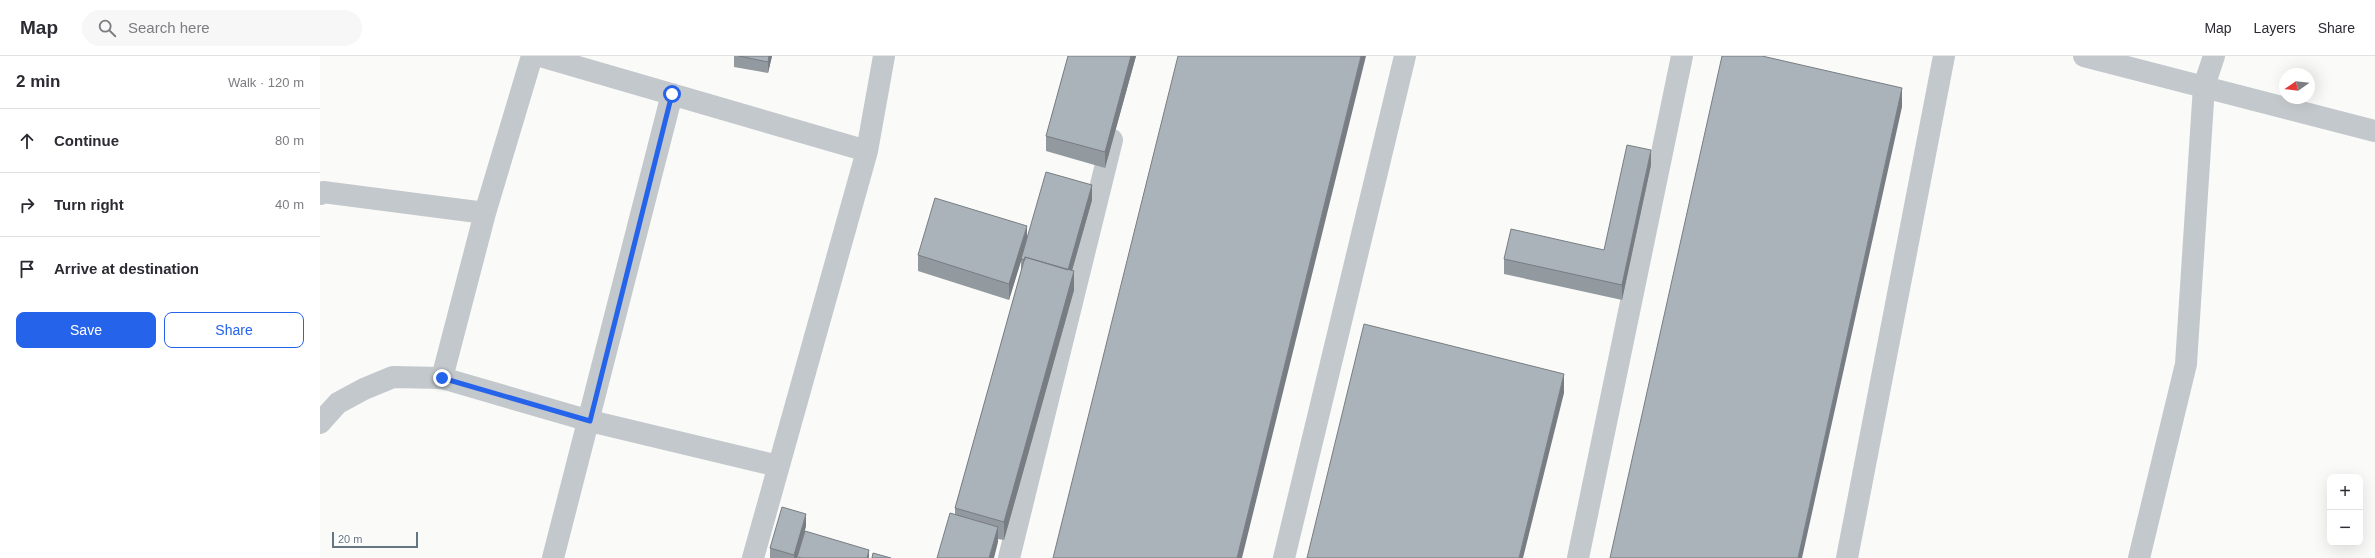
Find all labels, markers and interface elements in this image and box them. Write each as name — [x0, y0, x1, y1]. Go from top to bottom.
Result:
search box — [82, 10, 362, 46]
text: Map — [20, 17, 58, 38]
icon: search — [96, 17, 118, 39]
text: Search here — [128, 19, 210, 36]
text: Map — [2204, 20, 2232, 36]
text: Layers — [2254, 20, 2296, 36]
text: Share — [2318, 20, 2355, 36]
north arrow — [2279, 68, 2315, 104]
text: 2 min — [16, 72, 60, 91]
text: Walk · 120 m — [228, 75, 304, 90]
route start — [663, 85, 681, 103]
icon: ahead — [16, 130, 38, 152]
text: Continue — [54, 132, 119, 149]
text: 80 m — [275, 133, 304, 148]
icon: right — [16, 194, 38, 216]
text: Turn right — [54, 196, 124, 213]
text: 40 m — [275, 197, 304, 212]
icon: arrive — [16, 258, 38, 280]
text: Arrive at destination — [54, 260, 199, 277]
button: Save — [16, 312, 156, 348]
button: Share — [164, 312, 304, 348]
route end — [433, 369, 451, 387]
map controls — [2327, 474, 2363, 546]
button: + — [2327, 474, 2363, 510]
button: − — [2327, 510, 2363, 546]
scale bar — [332, 530, 418, 549]
text: 20 m — [338, 533, 362, 545]

